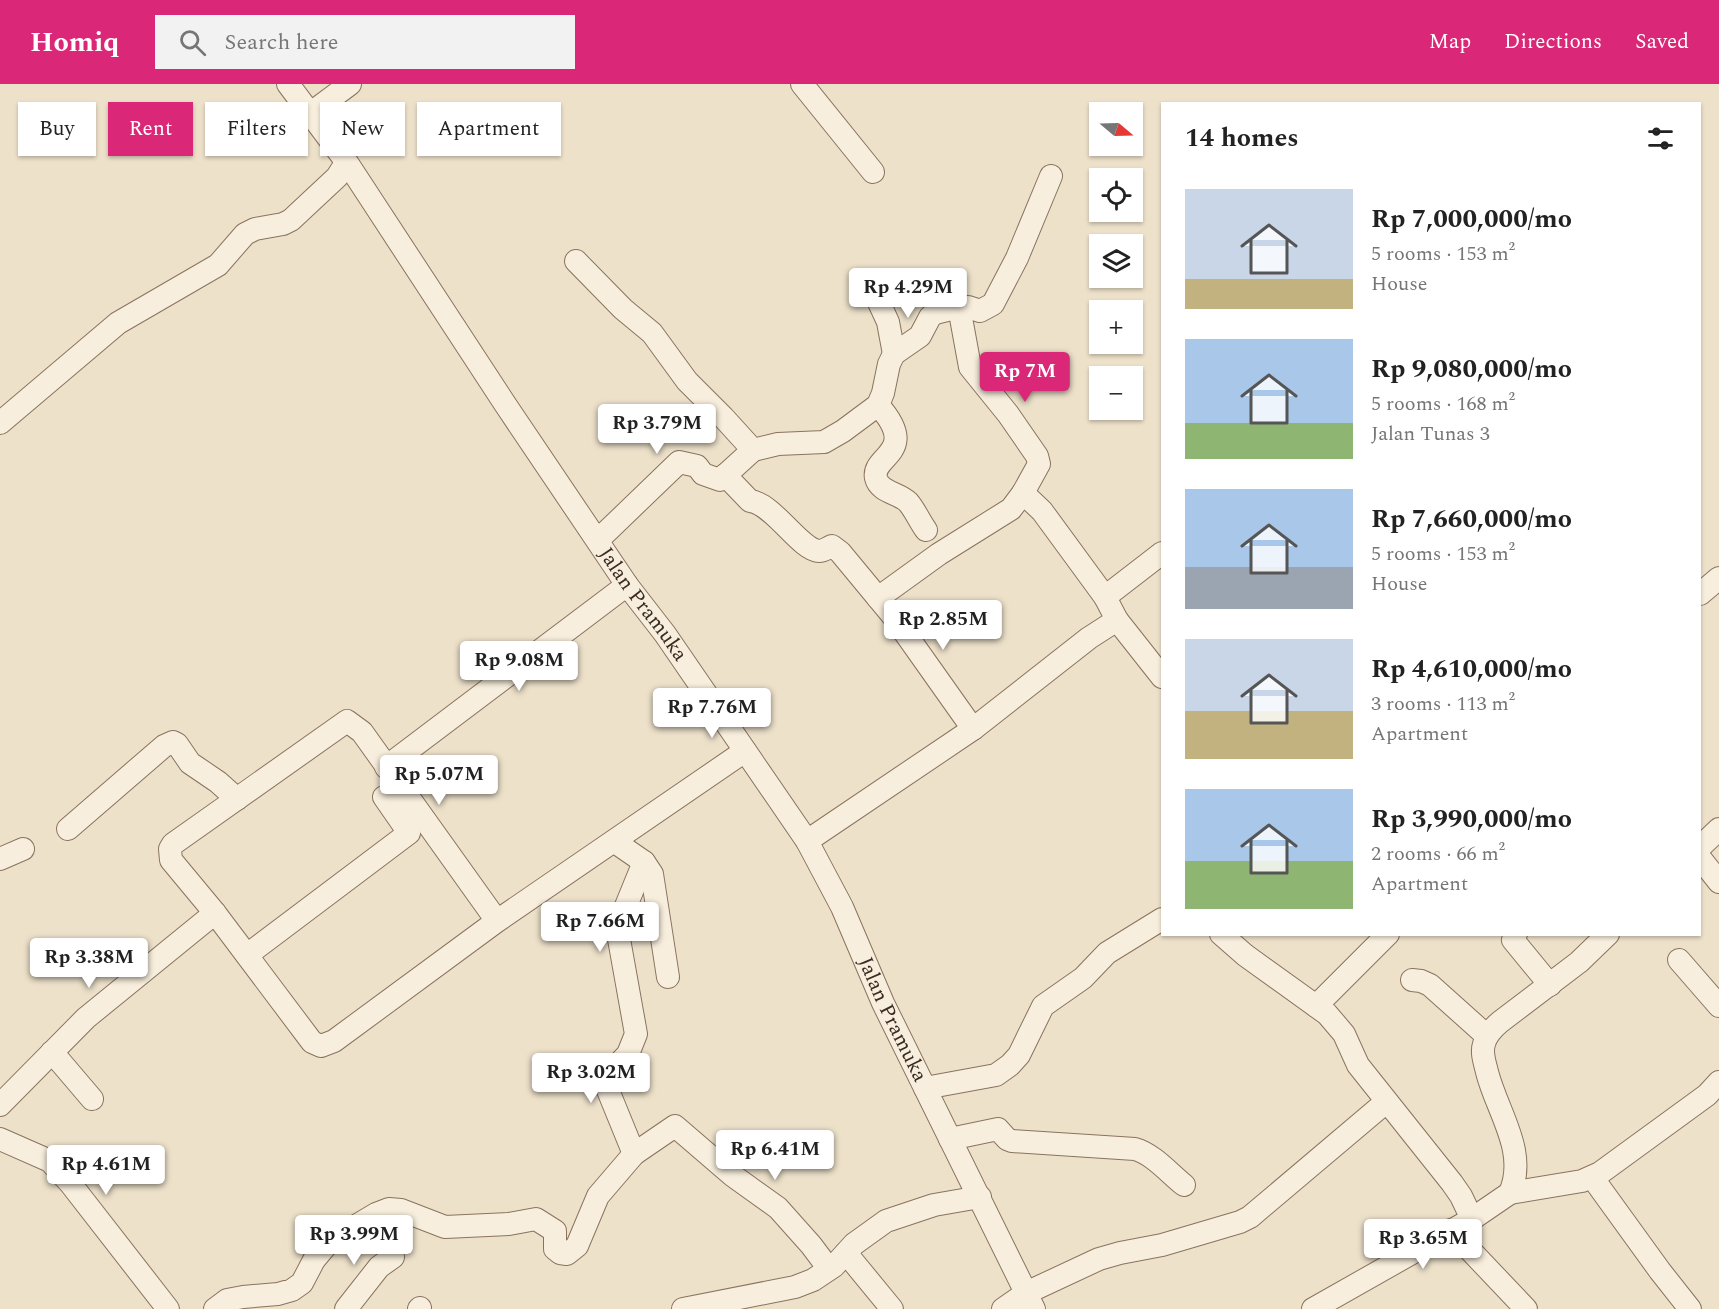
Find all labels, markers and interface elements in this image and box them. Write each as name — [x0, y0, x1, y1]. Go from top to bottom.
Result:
search box — [155, 15, 575, 69]
text: Homiq — [30, 21, 119, 64]
icon: search — [176, 26, 209, 59]
text: Search here — [224, 26, 339, 59]
text: Map — [1429, 26, 1471, 58]
text: Directions — [1504, 26, 1602, 58]
text: Saved — [1635, 26, 1689, 58]
chip: Buy — [18, 102, 96, 156]
chip: Rent — [108, 102, 193, 156]
chip: Filters — [205, 102, 308, 156]
chip: New — [320, 102, 405, 156]
chip: Apartment — [417, 102, 561, 156]
north arrow — [1089, 102, 1143, 156]
map controls — [1089, 102, 1143, 420]
text: 14 homes — [1185, 118, 1299, 158]
icon: filters — [1644, 122, 1677, 155]
button: locate — [1089, 168, 1143, 222]
text: Rp 7,000,000/mo — [1371, 199, 1572, 239]
icon: home — [1233, 213, 1305, 285]
button: layers — [1089, 234, 1143, 288]
text: 5 rooms · 153 m² — [1371, 239, 1515, 269]
pin: Rp 4.29M — [846, 268, 970, 319]
text: House — [1371, 269, 1428, 299]
text: Rp 4.29M — [863, 272, 953, 302]
button: + — [1089, 300, 1143, 354]
text: Rp 9,080,000/mo — [1371, 349, 1572, 389]
pin: Rp 7M — [983, 352, 1067, 403]
text: Rp 7M — [994, 356, 1056, 386]
icon: home — [1233, 363, 1305, 435]
button: − — [1089, 366, 1143, 420]
text: 5 rooms · 168 m² — [1371, 389, 1515, 419]
pin: Rp 3.79M — [595, 404, 719, 455]
text: Rp 3.79M — [612, 408, 702, 438]
text: Jalan Tunas 3 — [1371, 419, 1490, 449]
text: Rp 7,660,000/mo — [1371, 499, 1572, 539]
icon: home — [1233, 513, 1305, 585]
text: 5 rooms · 153 m² — [1371, 539, 1515, 569]
street label: Jalan Pramuka — [590, 541, 696, 669]
text: House — [1371, 569, 1428, 599]
pin: Rp 2.85M — [881, 600, 1005, 651]
text: Rp 2.85M — [898, 604, 988, 634]
pin: Rp 9.08M — [457, 641, 581, 692]
text: Rp 9.08M — [474, 645, 564, 675]
text: Rp 4,610,000/mo — [1371, 649, 1572, 689]
icon: home — [1233, 663, 1305, 735]
pin: Rp 7.76M — [650, 688, 774, 739]
text: 3 rooms · 113 m² — [1371, 689, 1515, 719]
text: Rp 7.76M — [667, 692, 757, 722]
text: Apartment — [1371, 719, 1468, 749]
pin: Rp 5.07M — [377, 755, 501, 806]
text: Rp 5.07M — [394, 759, 484, 789]
text: Rp 3,990,000/mo — [1371, 799, 1572, 839]
icon: home — [1233, 813, 1305, 885]
text: 2 rooms · 66 m² — [1371, 839, 1505, 869]
text: Apartment — [1371, 869, 1468, 899]
pin: Rp 7.66M — [538, 902, 662, 953]
text: Rp 7.66M — [555, 906, 645, 936]
pin: Rp 3.38M — [27, 938, 151, 989]
text: Rp 3.38M — [44, 942, 134, 972]
street label: Jalan Pramuka — [849, 952, 936, 1088]
pin: Rp 3.02M — [529, 1053, 653, 1104]
text: Rp 3.02M — [546, 1057, 636, 1087]
pin: Rp 6.41M — [713, 1130, 837, 1181]
text: Rp 6.41M — [730, 1134, 820, 1164]
pin: Rp 4.61M — [44, 1145, 168, 1196]
text: Rp 4.61M — [61, 1149, 151, 1179]
pin: Rp 3.99M — [292, 1215, 416, 1266]
text: Rp 3.99M — [309, 1219, 399, 1249]
pin: Rp 3.65M — [1361, 1219, 1485, 1270]
text: Rp 3.65M — [1378, 1223, 1468, 1253]

